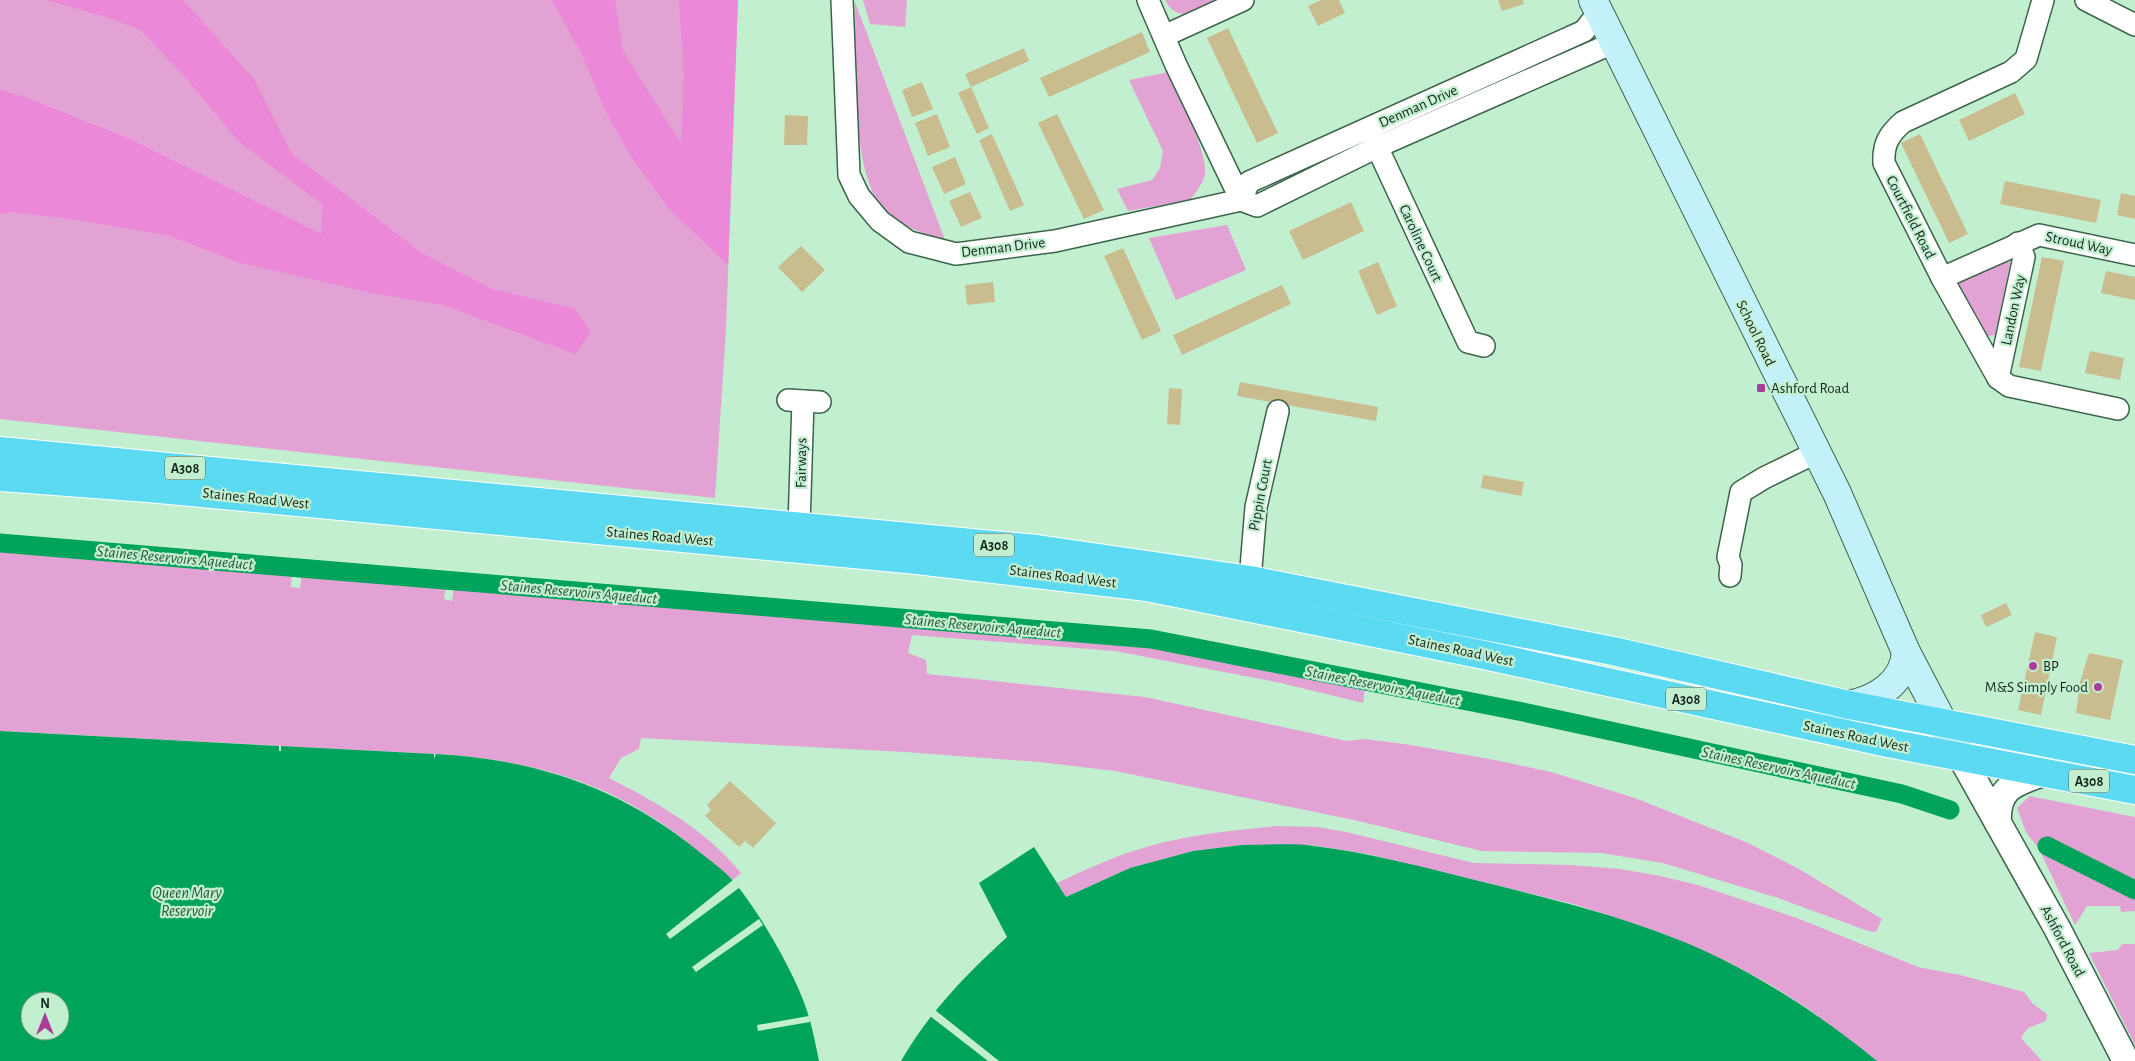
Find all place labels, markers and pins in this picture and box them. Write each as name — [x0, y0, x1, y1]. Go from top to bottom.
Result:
place label: Ashford Road — [1771, 381, 1850, 396]
marker: Ashford Road — [1755, 382, 1767, 394]
place label: BP — [2043, 659, 2059, 674]
marker: BP — [2027, 660, 2039, 672]
place label: M&S Simply Food — [1985, 680, 2088, 695]
marker: M&S Simply Food — [2092, 681, 2104, 693]

